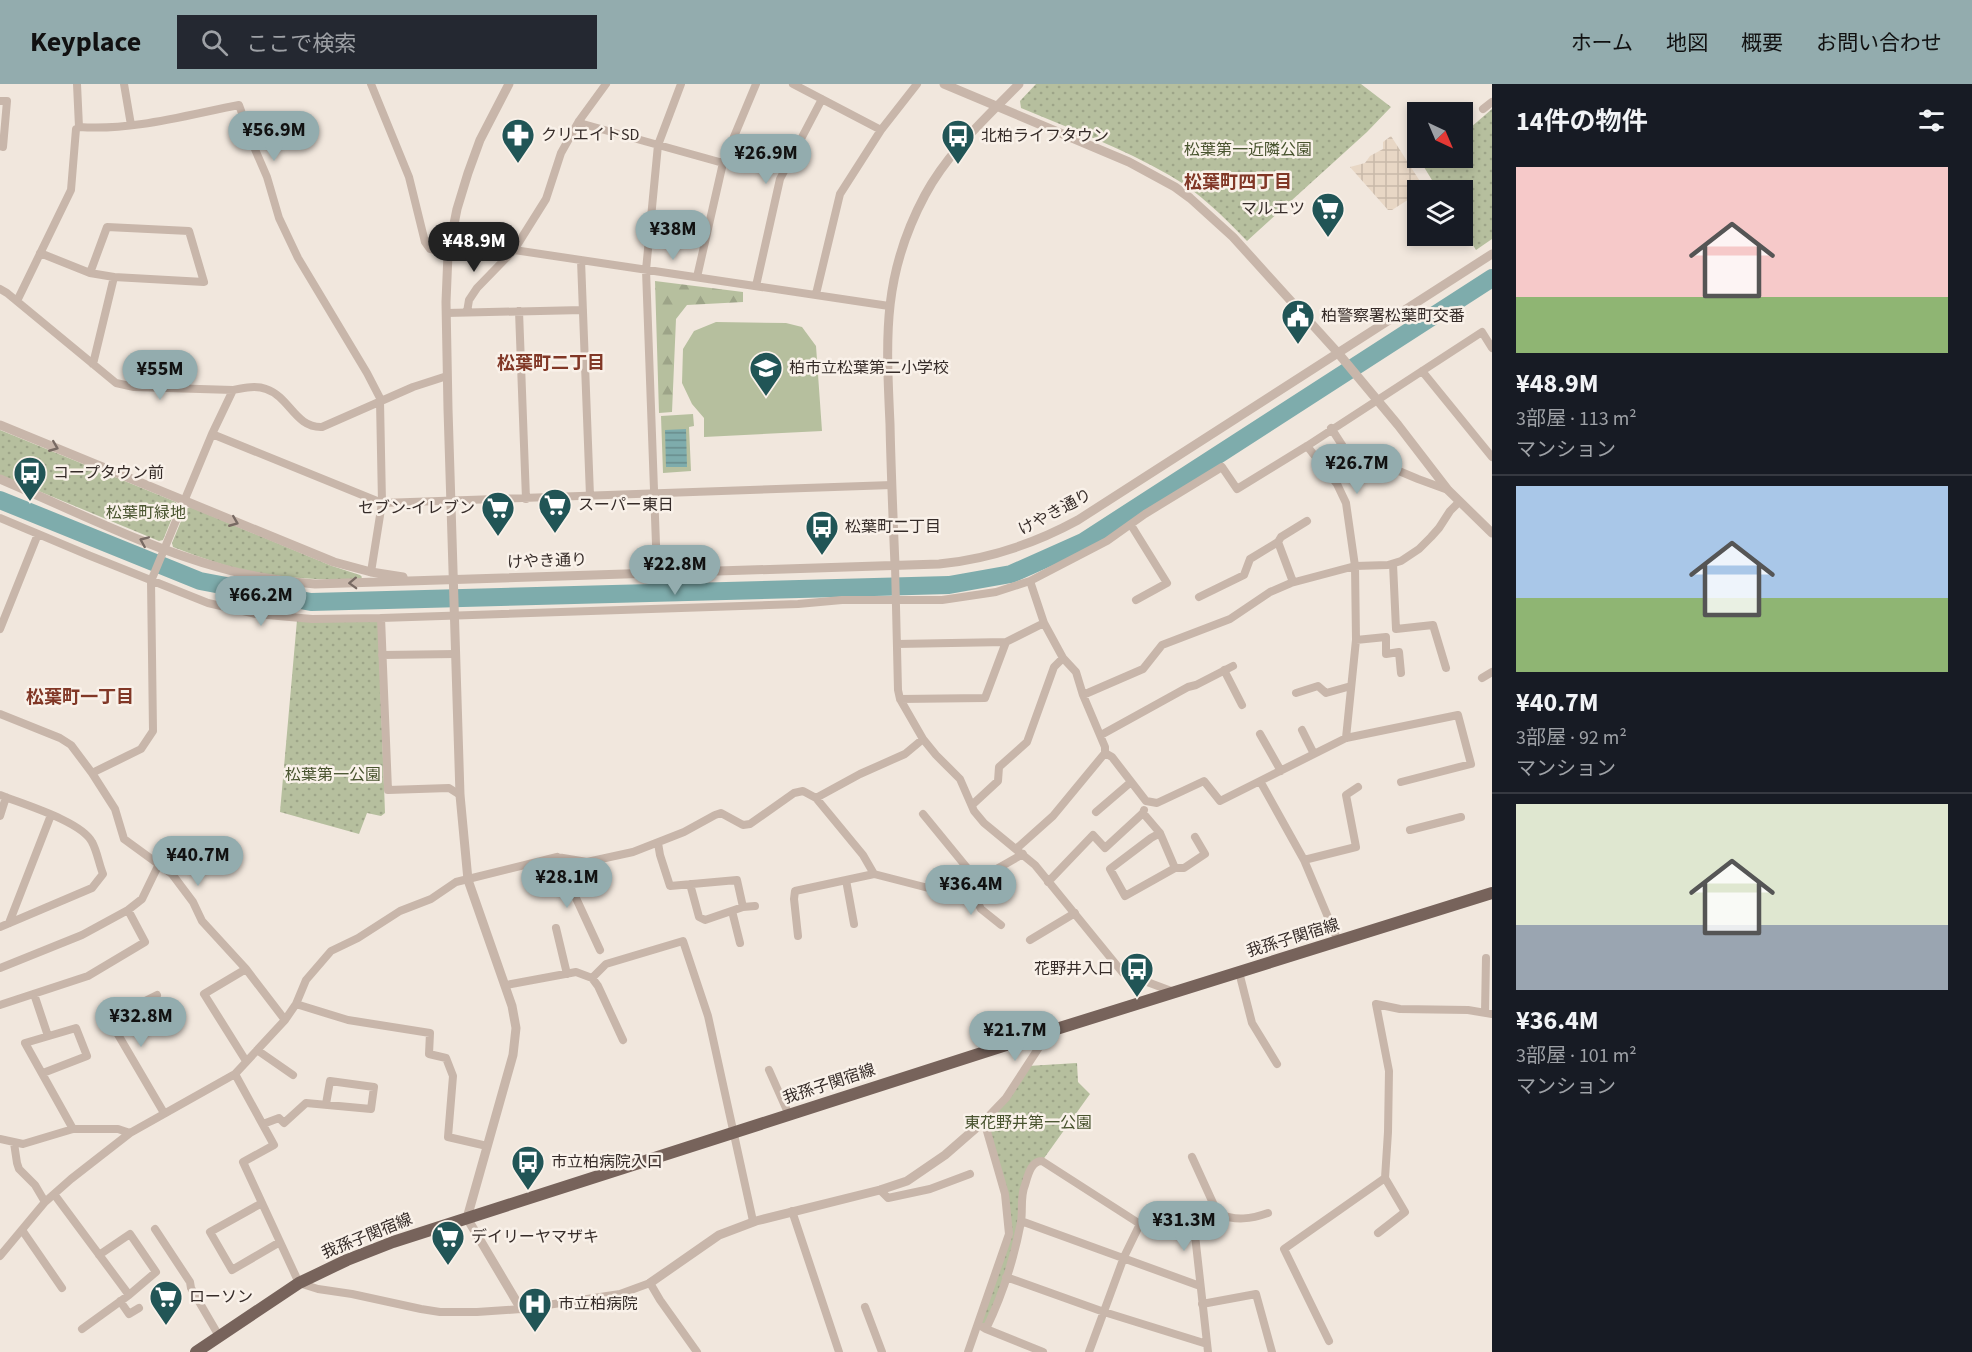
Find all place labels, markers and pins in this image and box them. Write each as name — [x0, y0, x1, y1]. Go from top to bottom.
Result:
pin: ¥56.9M — [225, 111, 323, 162]
pharmacy icon: クリエイトSD — [500, 117, 536, 164]
bus stop icon: 北柏ライフタウン — [940, 118, 976, 165]
place label: クリエイトSD — [541, 124, 640, 146]
place label: 北柏ライフタウン — [981, 125, 1109, 147]
pin: ¥26.9M — [717, 134, 815, 185]
supermarket icon: マルエツ — [1310, 191, 1346, 238]
place label: マルエツ — [1241, 198, 1305, 220]
pin: ¥38M — [637, 210, 709, 261]
pin: ¥48.9M — [425, 222, 523, 273]
public building icon: 柏警察署松葉町交番 — [1280, 298, 1316, 345]
place label: 柏警察署松葉町交番 — [1321, 305, 1465, 327]
pin: ¥55M — [124, 350, 196, 401]
school or university icon: 柏市立松葉第二小学校 — [748, 350, 784, 397]
place label: 柏市立松葉第二小学校 — [789, 357, 949, 379]
pin: ¥26.7M — [1308, 444, 1406, 495]
bus stop icon: コープタウン前 — [12, 455, 48, 502]
place label: コープタウン前 — [53, 462, 164, 484]
supermarket icon: スーパー東日 — [537, 487, 573, 534]
supermarket icon: セブン-イレブン — [480, 490, 516, 537]
place label: スーパー東日 — [578, 494, 674, 516]
place label: セブン-イレブン — [358, 497, 475, 519]
bus stop icon: 松葉町二丁目 — [804, 509, 840, 556]
place label: 松葉町二丁目 — [845, 516, 941, 538]
pin: ¥22.8M — [626, 545, 724, 596]
pin: ¥66.2M — [212, 576, 310, 627]
pin: ¥40.7M — [149, 836, 247, 887]
pin: ¥28.1M — [518, 858, 616, 909]
pin: ¥36.4M — [922, 865, 1020, 916]
bus stop icon: 花野井入口 — [1119, 951, 1155, 998]
place label: 花野井入口 — [1034, 958, 1114, 980]
pin: ¥32.8M — [92, 997, 190, 1048]
pin: ¥21.7M — [966, 1011, 1064, 1062]
bus stop icon: 市立柏病院入口 — [510, 1144, 546, 1191]
place label: 市立柏病院入口 — [551, 1151, 663, 1173]
pin: ¥31.3M — [1135, 1201, 1233, 1252]
supermarket icon: デイリーヤマザキ — [430, 1219, 466, 1266]
place label: デイリーヤマザキ — [471, 1226, 599, 1248]
supermarket icon: ローソン — [148, 1279, 184, 1326]
place label: ローソン — [189, 1286, 253, 1308]
hospital icon: 市立柏病院 — [517, 1286, 553, 1333]
place label: 市立柏病院 — [558, 1293, 638, 1315]

